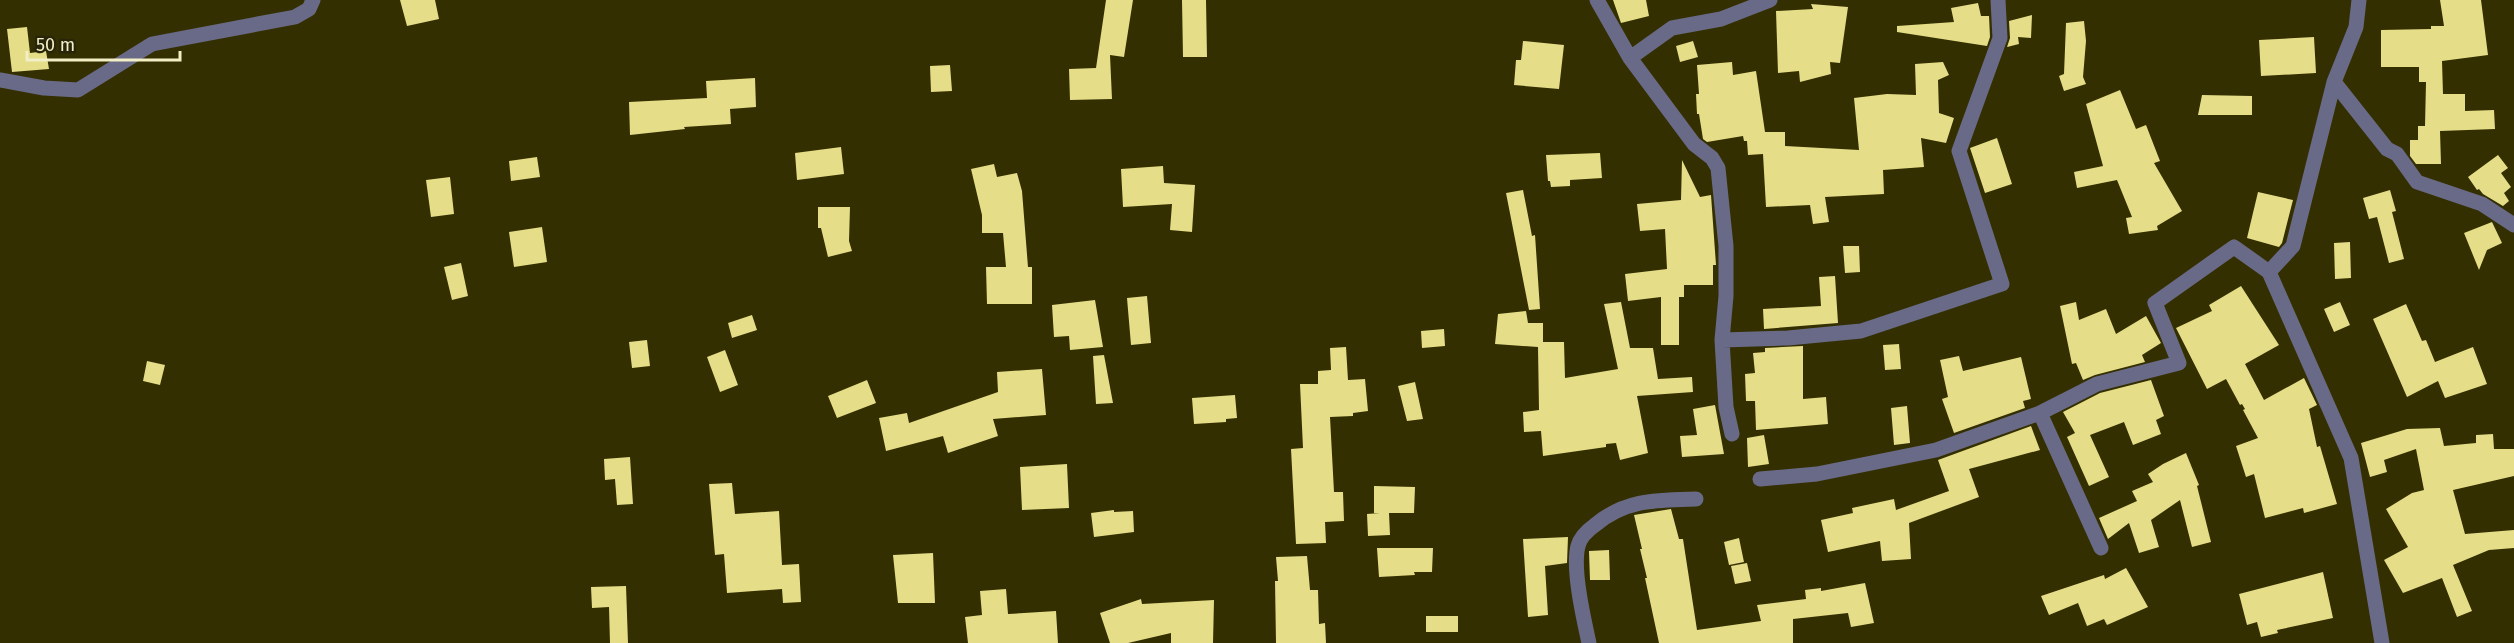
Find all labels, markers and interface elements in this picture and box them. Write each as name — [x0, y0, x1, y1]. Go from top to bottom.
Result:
scale bar — [27, 24, 180, 62]
text: 50 m — [36, 34, 75, 56]

